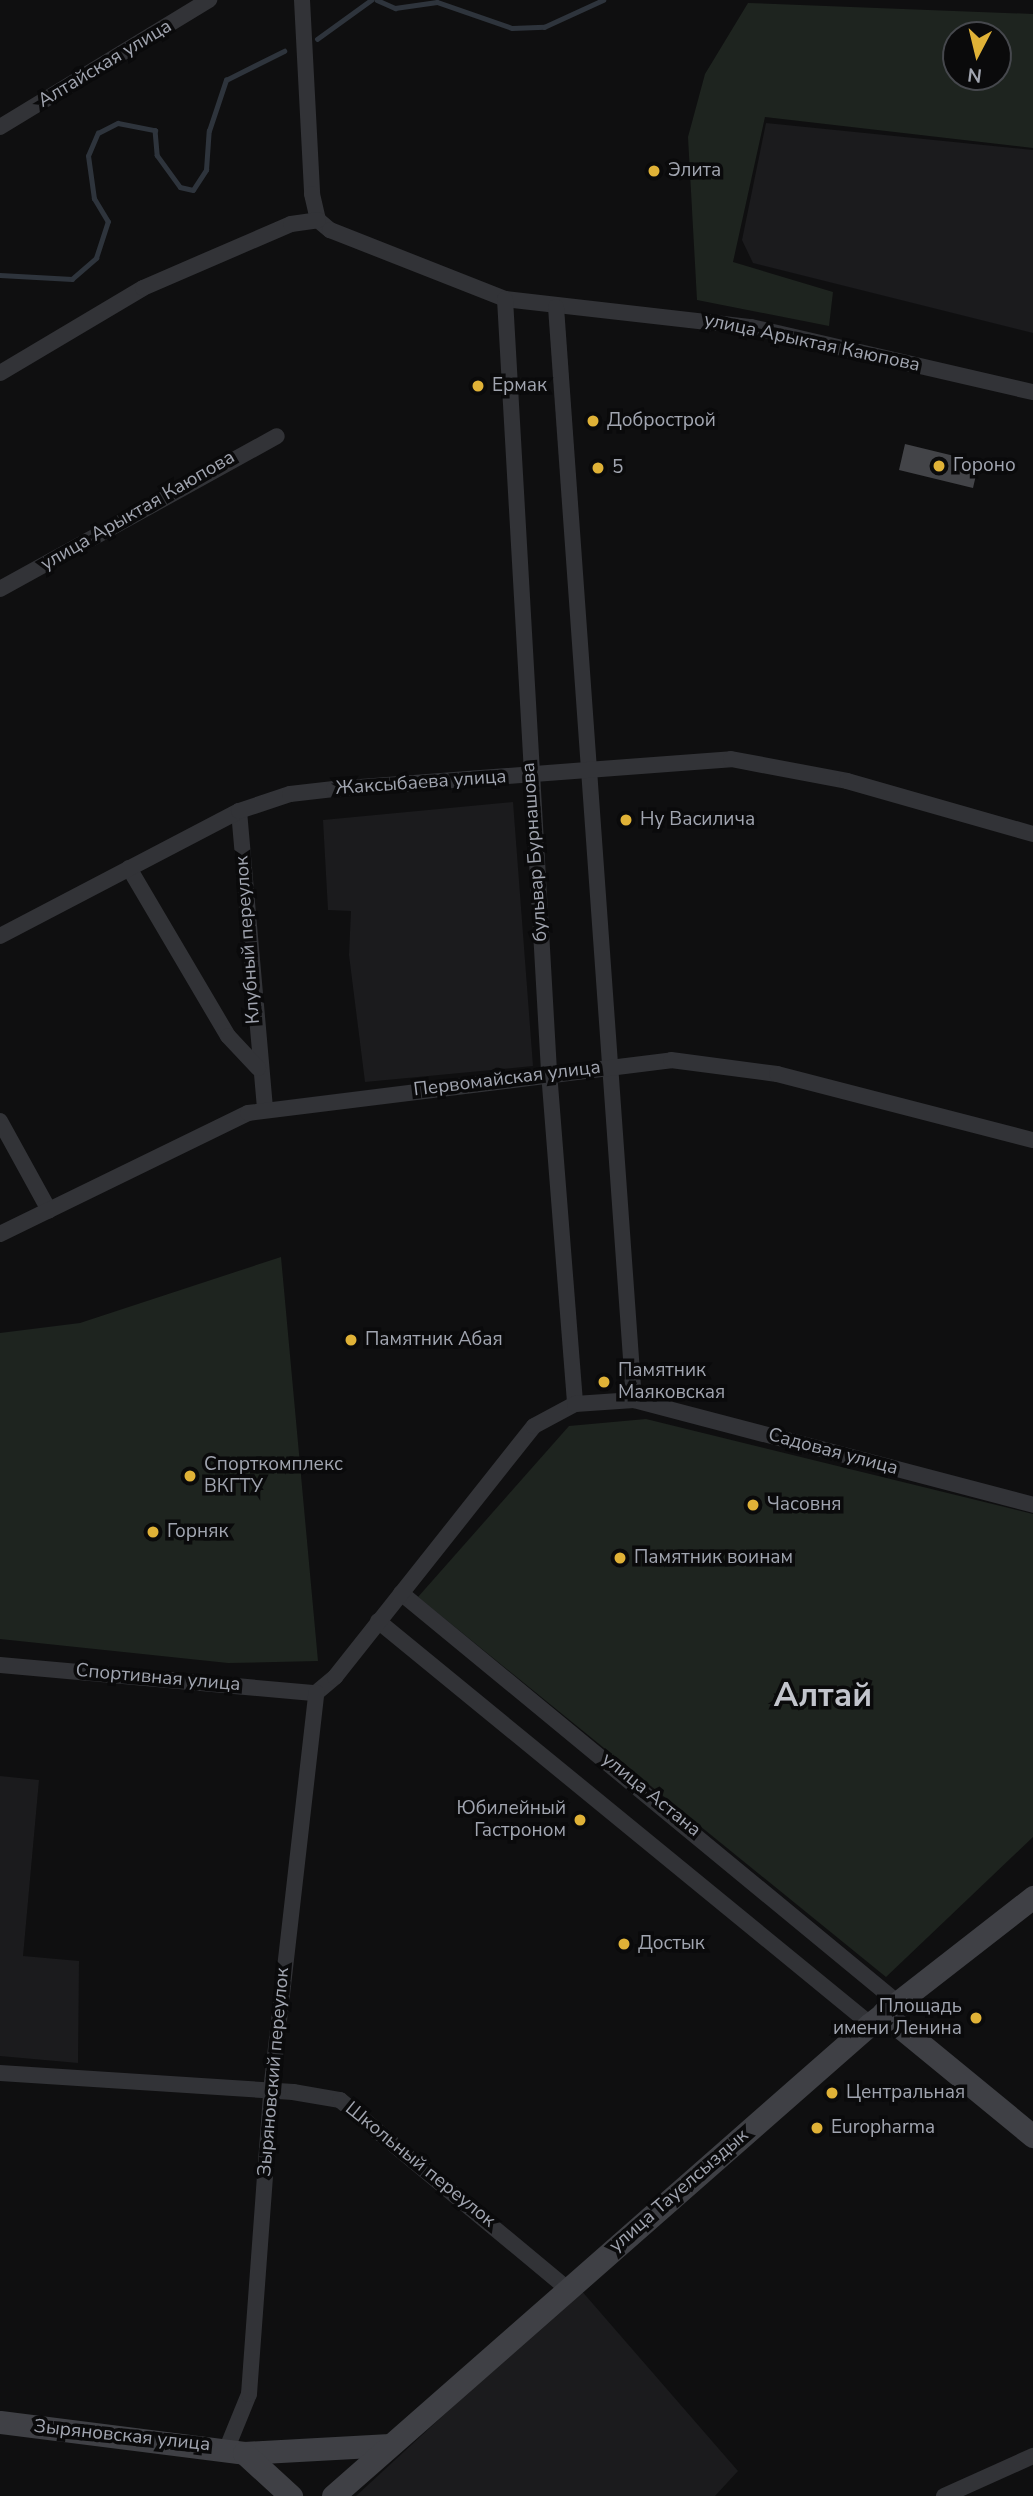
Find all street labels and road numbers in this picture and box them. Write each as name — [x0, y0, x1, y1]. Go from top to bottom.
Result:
street label: Алтайская улица — [34, 15, 176, 113]
street label: улица Арыктая Каюпова — [702, 309, 922, 377]
street label: улица Арыктая Каюпова — [37, 446, 239, 576]
street label: бульвар Бурнашова — [517, 762, 553, 942]
street label: Жаксыбаева улица — [335, 766, 507, 800]
street label: Клубный переулок — [231, 855, 265, 1025]
street label: Первомайская улица — [412, 1056, 602, 1102]
street label: Садовая улица — [766, 1424, 900, 1480]
street label: Спортивная улица — [75, 1659, 241, 1697]
street label: улица Астана — [597, 1748, 705, 1842]
street label: Зыряновский переулок — [254, 1967, 294, 2177]
street label: Школьный переулок — [340, 2097, 500, 2233]
street label: улица Тауелсыздык — [605, 2124, 753, 2258]
street label: Зыряновская улица — [33, 2415, 211, 2457]

